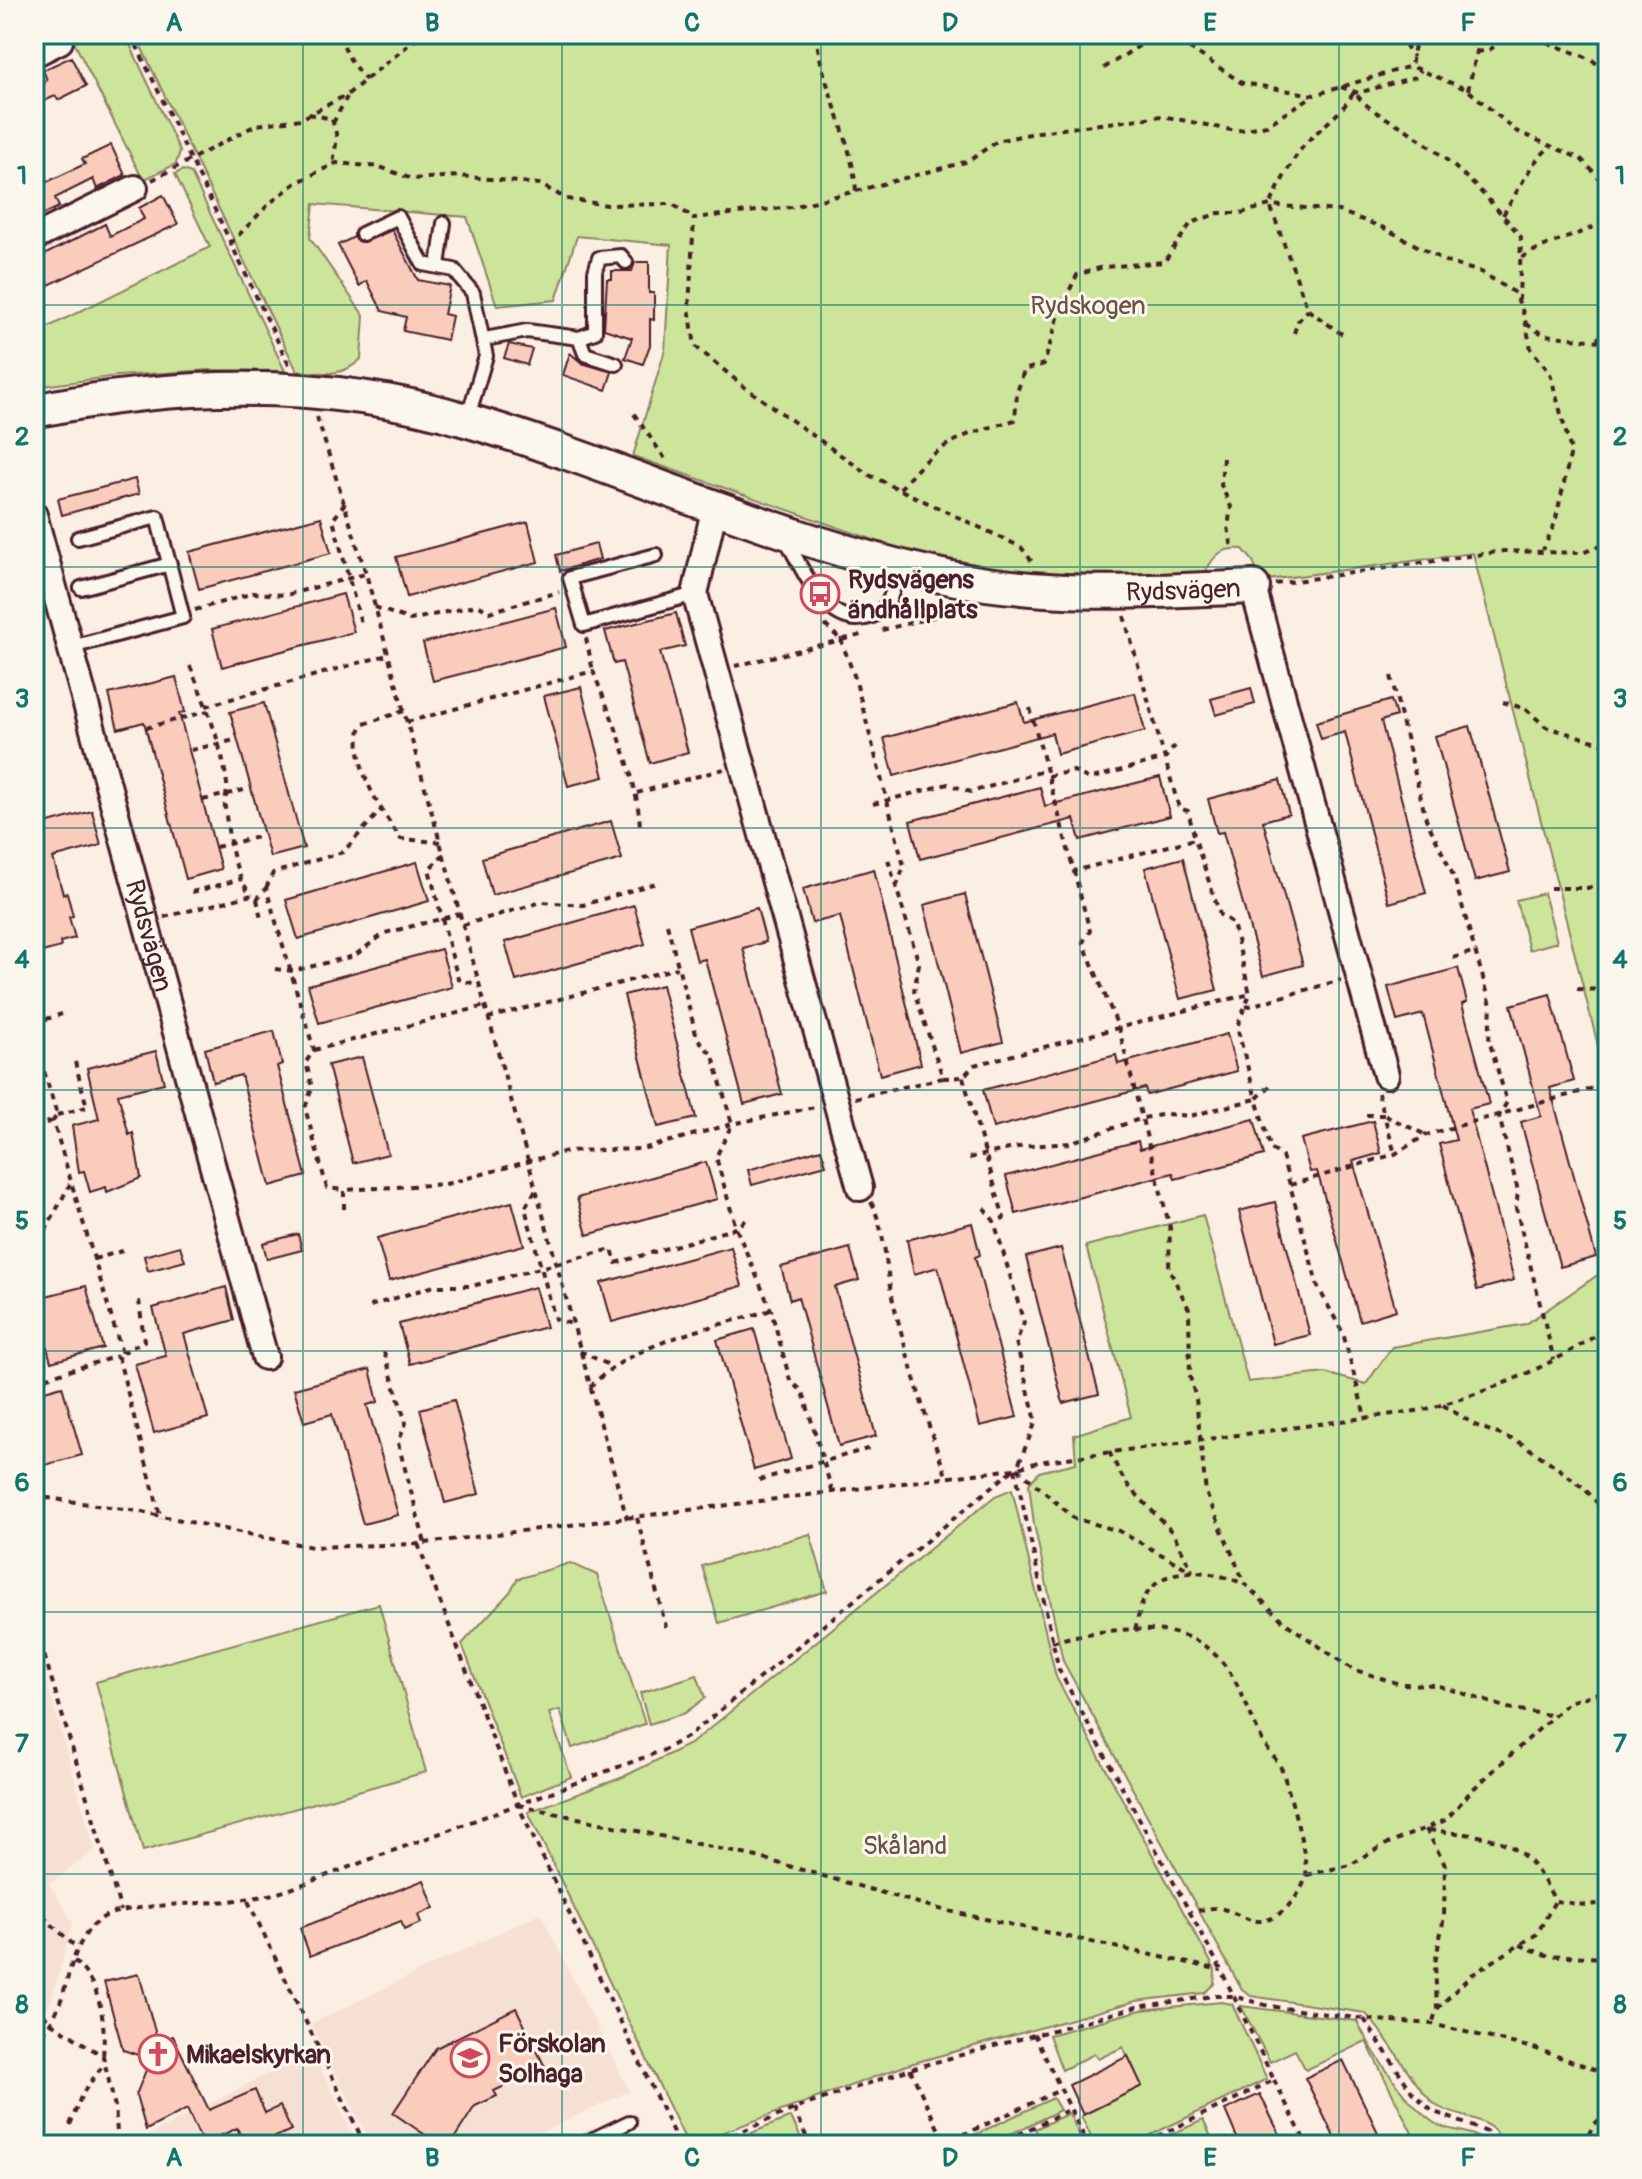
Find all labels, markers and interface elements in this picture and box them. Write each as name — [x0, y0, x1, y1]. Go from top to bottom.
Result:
text: A — [166, 7, 183, 39]
text: B — [425, 7, 439, 39]
text: C — [684, 7, 700, 39]
text: D — [942, 7, 958, 39]
text: E — [1203, 7, 1217, 39]
text: F — [1460, 7, 1476, 39]
text: 1 — [17, 160, 27, 192]
text: 1 — [1615, 160, 1625, 192]
park label: Rydskogen — [1030, 290, 1146, 322]
text: 2 — [15, 421, 29, 453]
text: 2 — [1613, 421, 1627, 453]
place label: Rydsvägens ändhållplats — [848, 564, 978, 626]
bus stop icon: Rydsvägens ändhållplats — [799, 573, 841, 615]
street label: Rydsvägen — [1126, 573, 1241, 609]
text: 3 — [15, 683, 29, 715]
text: 3 — [1613, 683, 1627, 715]
street label: Rydsvägen — [118, 876, 179, 995]
text: 4 — [14, 944, 30, 976]
text: 4 — [1612, 944, 1628, 976]
text: 5 — [15, 1205, 29, 1237]
text: 5 — [1613, 1205, 1627, 1237]
text: 6 — [14, 1467, 30, 1499]
text: 6 — [1612, 1467, 1628, 1499]
text: 7 — [15, 1728, 29, 1760]
text: 7 — [1613, 1728, 1627, 1760]
park label: Skåland — [863, 1830, 947, 1862]
text: 8 — [15, 1989, 29, 2021]
text: 8 — [1613, 1989, 1627, 2021]
place label: Förskolan Solhaga — [498, 2028, 606, 2090]
church icon: Mikaelskyrkan — [137, 2033, 179, 2075]
school or university icon: Förskolan Solhaga — [449, 2037, 491, 2079]
place label: Mikaelskyrkan — [186, 2039, 331, 2071]
text: A — [166, 2142, 183, 2174]
text: B — [425, 2142, 439, 2174]
text: C — [684, 2142, 700, 2174]
text: D — [942, 2142, 958, 2174]
text: E — [1203, 2142, 1217, 2174]
text: F — [1460, 2142, 1476, 2174]

